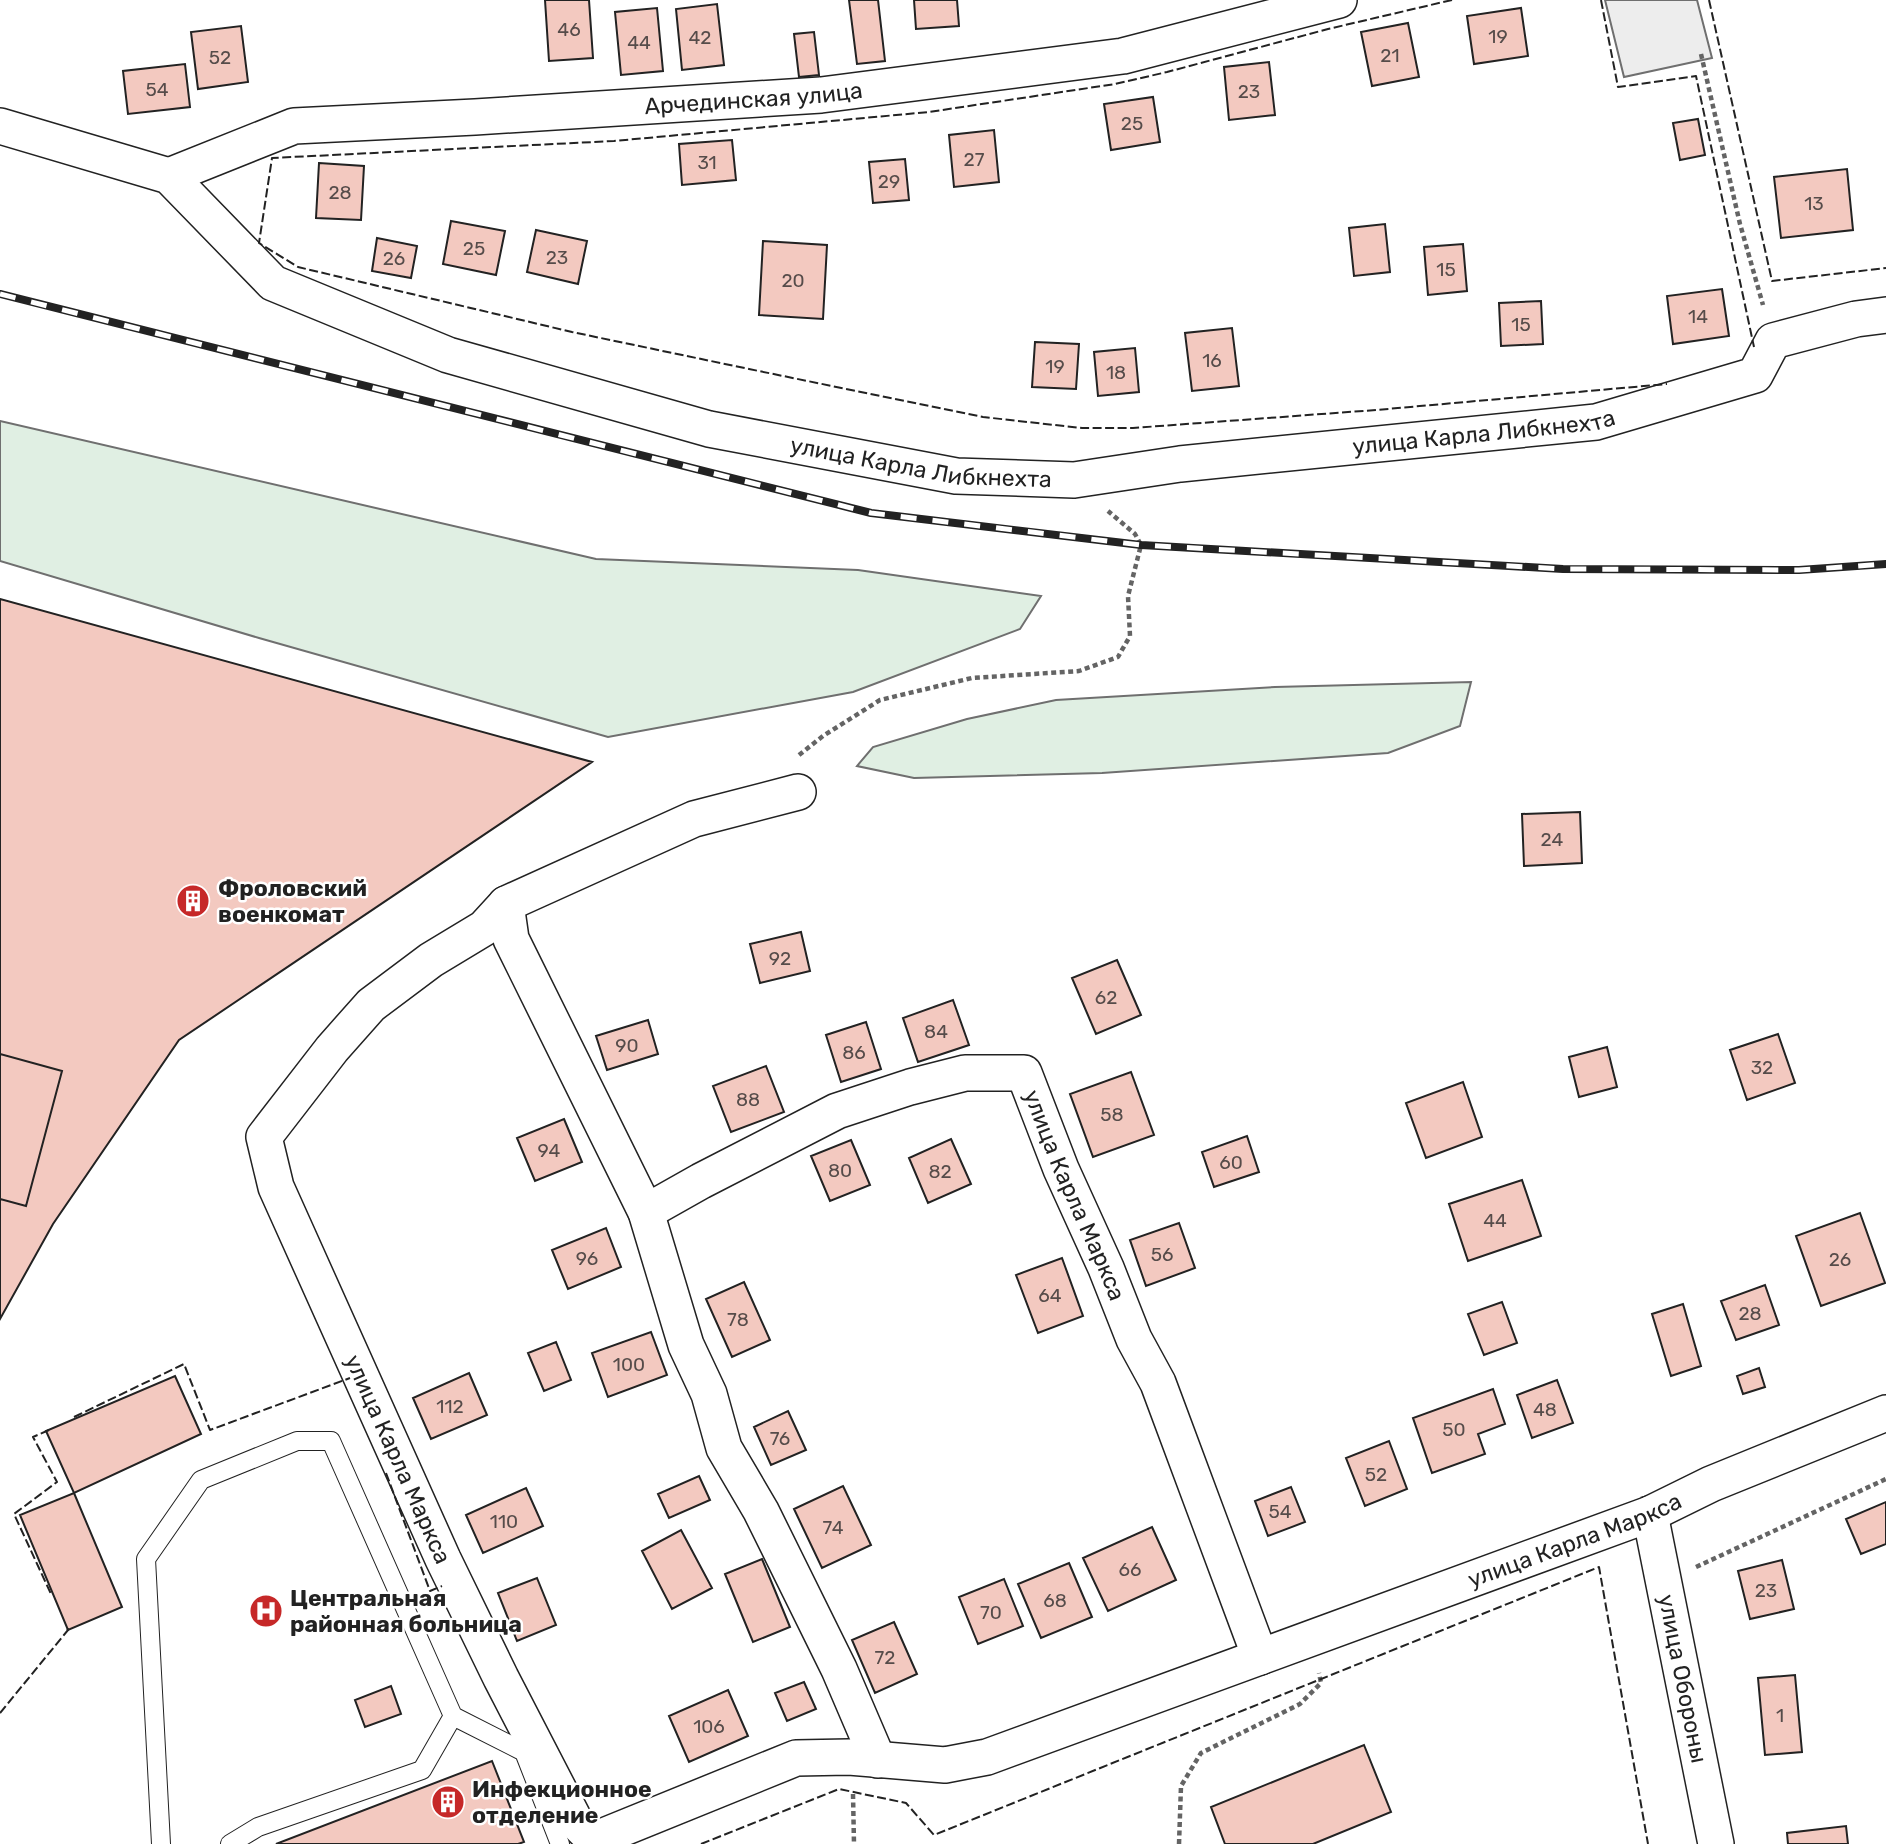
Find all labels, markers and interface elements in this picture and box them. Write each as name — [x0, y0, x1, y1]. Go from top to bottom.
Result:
house number: 46 — [557, 18, 581, 41]
house number: 19 — [1488, 25, 1508, 48]
house number: 42 — [689, 26, 711, 49]
house number: 44 — [627, 31, 651, 54]
house number: 21 — [1380, 44, 1400, 67]
house number: 52 — [209, 46, 231, 69]
street label: Арчединская улица — [644, 76, 864, 120]
house number: 54 — [145, 78, 169, 101]
house number: 23 — [1238, 80, 1260, 103]
house number: 25 — [1121, 112, 1143, 135]
house number: 27 — [964, 148, 985, 171]
house number: 31 — [697, 151, 717, 174]
house number: 29 — [878, 170, 900, 193]
house number: 28 — [328, 181, 352, 204]
house number: 13 — [1804, 192, 1824, 215]
house number: 25 — [463, 237, 485, 260]
house number: 23 — [546, 246, 568, 269]
house number: 26 — [383, 247, 405, 270]
house number: 15 — [1436, 258, 1456, 281]
house number: 20 — [781, 269, 805, 292]
house number: 14 — [1688, 305, 1708, 328]
house number: 15 — [1511, 313, 1531, 336]
house number: 16 — [1202, 349, 1222, 372]
house number: 19 — [1045, 355, 1065, 378]
house number: 18 — [1106, 361, 1126, 384]
street label: улица Карла Либкнехта — [1351, 403, 1618, 461]
street label: улица Карла Либкнехта — [788, 431, 1052, 493]
house number: 24 — [1541, 828, 1564, 851]
place label: Фроловский военкомат — [218, 874, 367, 928]
building icon: Фроловский военкомат — [174, 882, 212, 920]
house number: 92 — [769, 947, 791, 970]
house number: 62 — [1095, 986, 1117, 1009]
house number: 84 — [924, 1020, 948, 1043]
house number: 90 — [615, 1034, 639, 1057]
house number: 86 — [842, 1041, 866, 1064]
house number: 32 — [1751, 1056, 1773, 1079]
street label: улица Карла Маркса — [1018, 1086, 1131, 1305]
house number: 88 — [736, 1088, 760, 1111]
house number: 58 — [1100, 1103, 1124, 1126]
house number: 94 — [538, 1139, 561, 1162]
house number: 60 — [1219, 1151, 1243, 1174]
house number: 80 — [828, 1159, 852, 1182]
house number: 82 — [928, 1160, 952, 1183]
house number: 44 — [1483, 1209, 1507, 1232]
house number: 56 — [1151, 1243, 1173, 1266]
house number: 96 — [576, 1247, 598, 1270]
house number: 26 — [1829, 1248, 1851, 1271]
house number: 64 — [1038, 1284, 1062, 1307]
house number: 28 — [1738, 1302, 1762, 1325]
house number: 78 — [727, 1308, 749, 1331]
street label: улица Карла Маркса — [339, 1350, 457, 1568]
house number: 100 — [613, 1353, 645, 1376]
house number: 112 — [436, 1395, 464, 1418]
house number: 48 — [1533, 1398, 1557, 1421]
house number: 50 — [1442, 1418, 1466, 1441]
house number: 76 — [770, 1427, 790, 1450]
house number: 52 — [1365, 1463, 1387, 1486]
street label: улица Карла Маркса — [1464, 1487, 1686, 1594]
house number: 54 — [1268, 1500, 1292, 1523]
house number: 110 — [490, 1510, 518, 1533]
house number: 74 — [823, 1516, 844, 1539]
house number: 66 — [1119, 1558, 1141, 1581]
house number: 23 — [1755, 1579, 1777, 1602]
place label: Центральная районная больница — [290, 1584, 522, 1638]
house number: 68 — [1043, 1589, 1067, 1612]
hospital icon: Центральная районная больница — [247, 1592, 285, 1630]
street label: улица Обороны — [1652, 1592, 1713, 1765]
house number: 70 — [980, 1601, 1002, 1624]
house number: 72 — [875, 1646, 895, 1669]
house number: 1 — [1776, 1704, 1784, 1727]
house number: 106 — [693, 1715, 725, 1738]
place label: Инфекционное отделение — [472, 1775, 652, 1829]
building icon: Инфекционное отделение — [429, 1783, 467, 1821]

